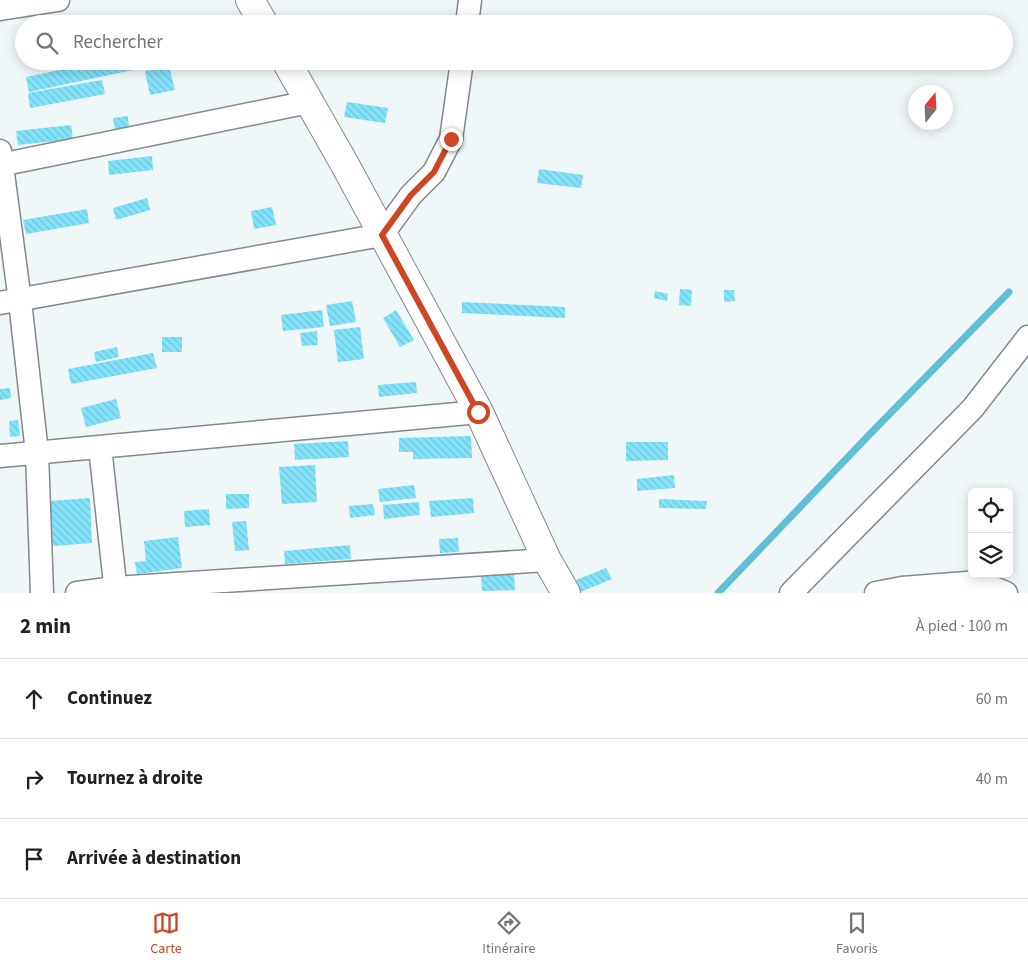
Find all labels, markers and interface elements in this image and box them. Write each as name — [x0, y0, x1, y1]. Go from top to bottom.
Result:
search box — [15, 15, 1013, 70]
icon: search — [33, 29, 61, 57]
text: Rechercher — [73, 29, 163, 56]
north arrow — [908, 85, 953, 130]
route end — [440, 128, 463, 151]
route start — [467, 401, 490, 424]
map controls — [968, 488, 1013, 578]
button: locate — [968, 488, 1013, 533]
button: layers — [968, 533, 1013, 578]
text: 2 min — [20, 611, 71, 641]
text: À pied · 100 m — [916, 615, 1008, 637]
icon: ahead — [20, 685, 48, 713]
text: Continuez — [67, 685, 152, 712]
text: 60 m — [976, 688, 1008, 710]
icon: right — [20, 765, 48, 793]
text: Tournez à droite — [67, 765, 203, 792]
text: 40 m — [976, 768, 1008, 790]
icon: arrive — [20, 845, 48, 873]
text: Arrivée à destination — [67, 845, 241, 872]
tab: Carte — [150, 909, 182, 959]
tab: Itinéraire — [482, 909, 535, 959]
tab: Favoris — [836, 909, 878, 959]

